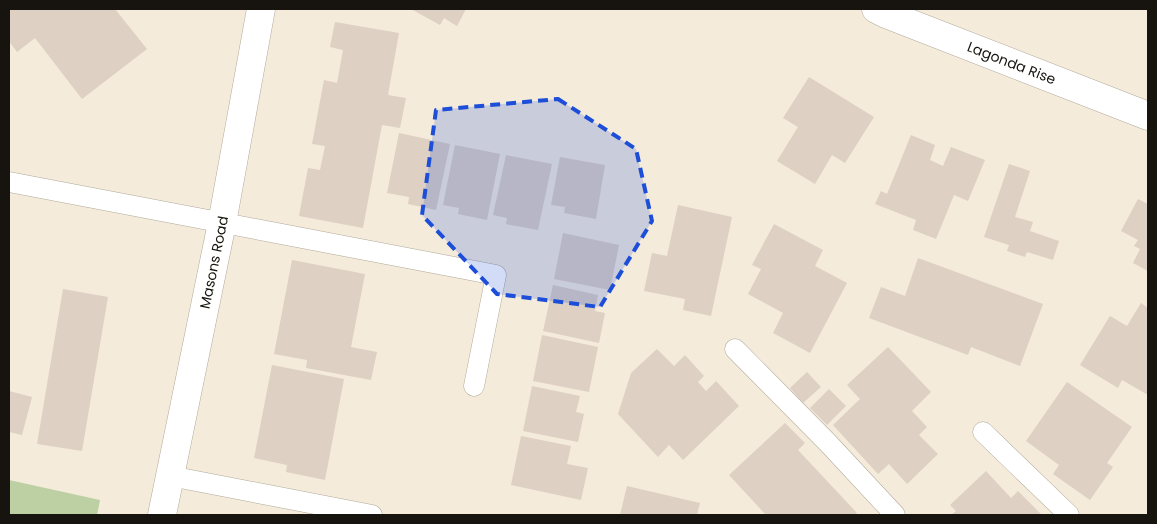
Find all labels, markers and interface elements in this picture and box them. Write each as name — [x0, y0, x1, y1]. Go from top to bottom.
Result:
street label: Lagonda Rise — [964, 37, 1059, 89]
street label: Masons Road — [195, 214, 233, 310]

